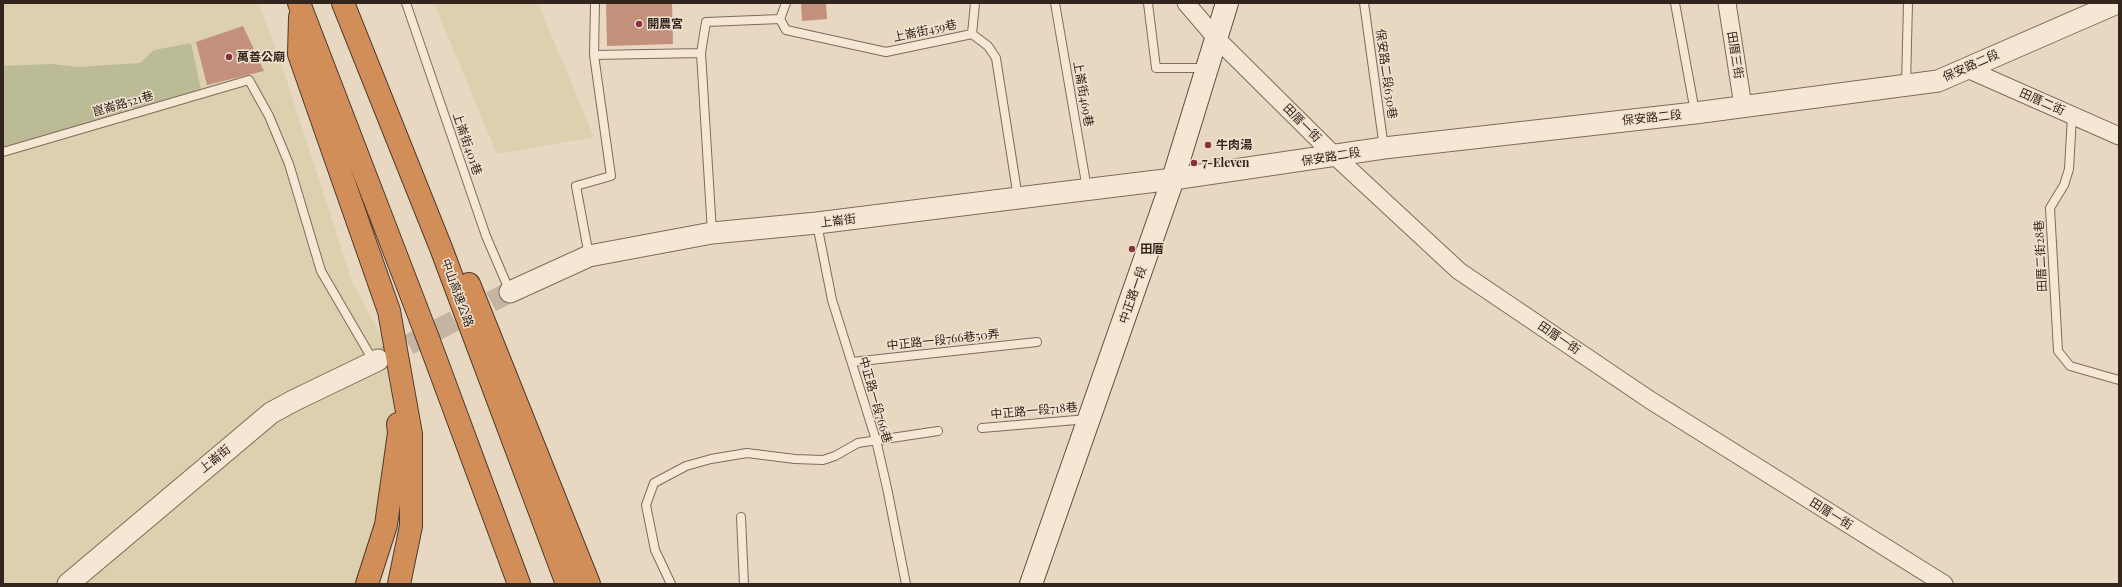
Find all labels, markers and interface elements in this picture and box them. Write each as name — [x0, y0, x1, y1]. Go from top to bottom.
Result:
place label: 開農宮 — [647, 17, 683, 31]
street label: 上崙街459巷 — [892, 17, 958, 45]
marker: 開農宮 — [634, 19, 644, 29]
street label: 保安路二段630巷 — [1373, 28, 1399, 120]
street label: 田厝三街 — [1724, 30, 1746, 80]
street label: 保安路二段 — [1941, 47, 2001, 85]
place label: 萬善公廟 — [237, 50, 285, 64]
marker: 萬善公廟 — [224, 52, 234, 62]
street label: 上崙街469巷 — [1070, 60, 1096, 128]
street label: 田厝二街 — [2017, 86, 2067, 118]
street label: 崑崙路521巷 — [91, 88, 155, 120]
street label: 田厝一街 — [1280, 101, 1324, 145]
street label: 保安路二段 — [1621, 108, 1683, 128]
street label: 上崙街401巷 — [450, 111, 484, 177]
place label: 牛肉湯 — [1216, 138, 1252, 152]
marker: 牛肉湯 — [1203, 140, 1213, 150]
street label: 保安路二段 — [1300, 145, 1362, 169]
place label: 7-Eleven — [1202, 156, 1249, 170]
marker: 7-Eleven — [1189, 158, 1199, 168]
street label: 上崙街 — [819, 212, 857, 230]
street label: 田厝二街28巷 — [2032, 220, 2050, 292]
place label: 田厝 — [1140, 242, 1164, 256]
marker: 田厝 — [1127, 244, 1137, 254]
street label: 中山高速公路 — [438, 257, 476, 329]
street label: 中正路一段 — [1116, 264, 1150, 326]
street label: 田厝一街 — [1535, 319, 1583, 357]
street label: 中正路一段766巷50弄 — [886, 327, 1000, 353]
street label: 中正路一段766巷 — [856, 355, 894, 445]
street label: 中正路一段718巷 — [990, 400, 1078, 422]
street label: 上崙街 — [196, 442, 234, 476]
street label: 田厝一街 — [1807, 495, 1855, 533]

